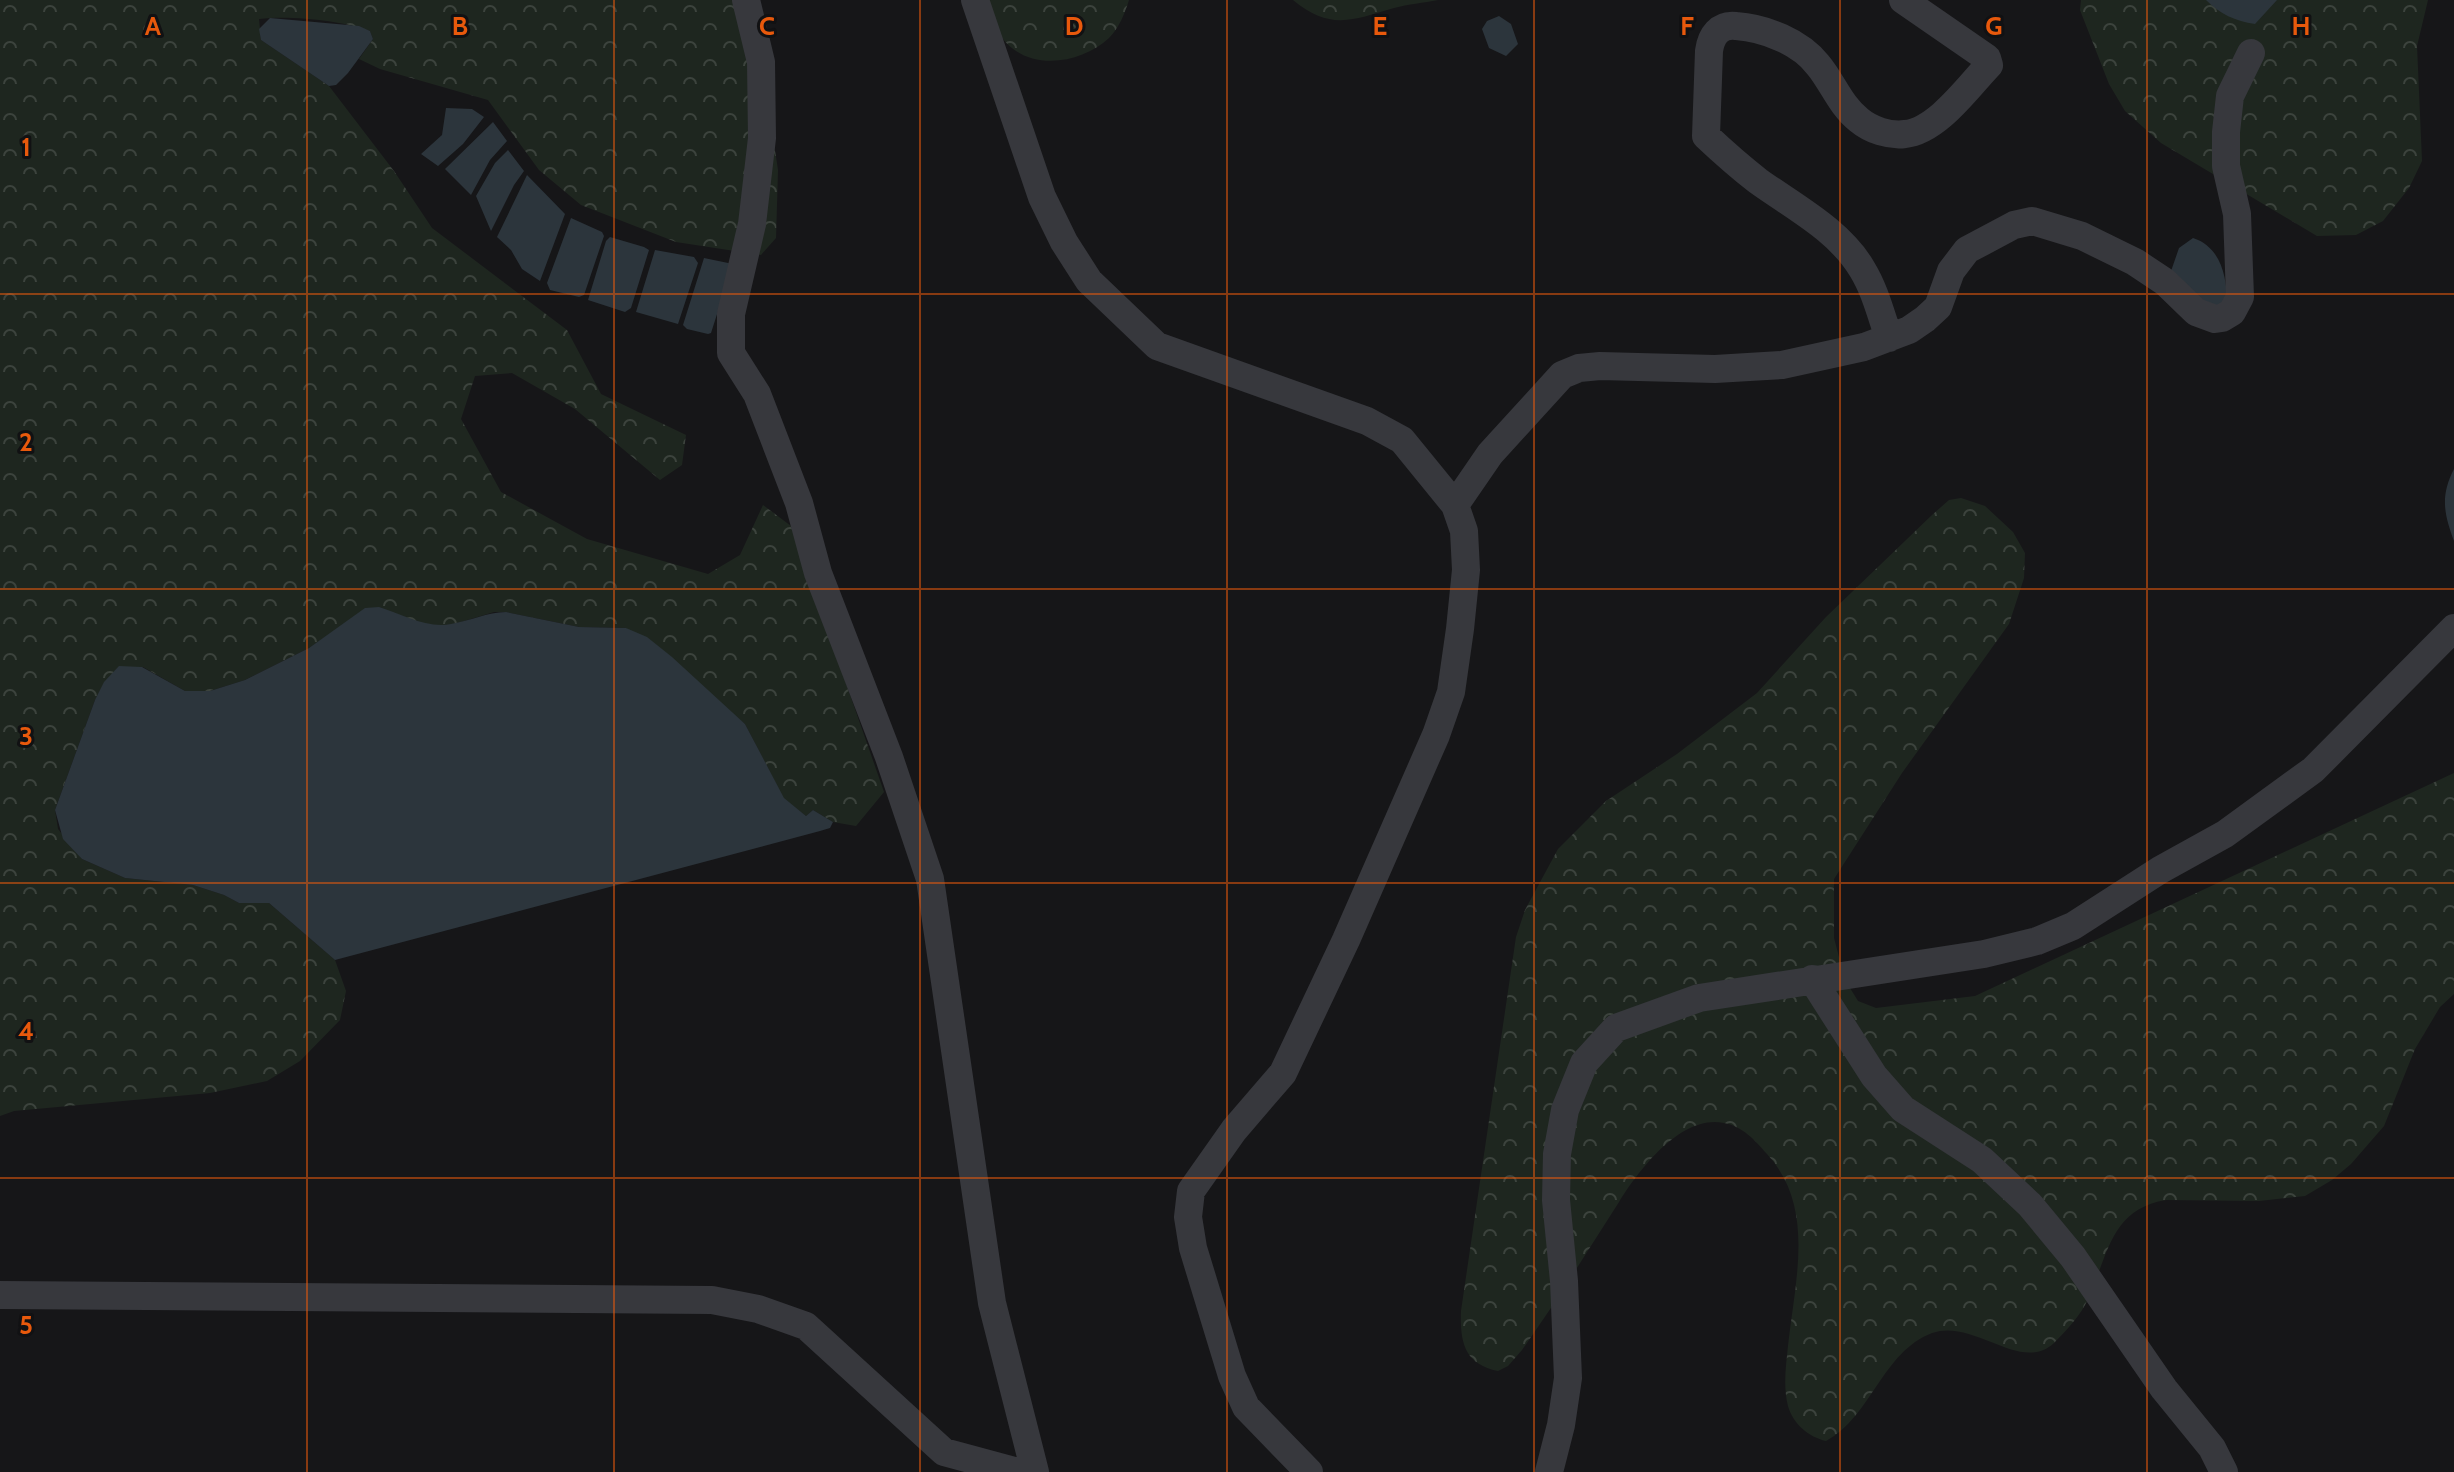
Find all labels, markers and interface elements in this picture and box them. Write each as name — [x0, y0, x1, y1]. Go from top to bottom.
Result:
text: A — [145, 10, 162, 42]
text: B — [452, 10, 468, 42]
text: C — [759, 10, 775, 42]
text: D — [1065, 10, 1083, 42]
text: E — [1373, 10, 1387, 42]
text: F — [1680, 10, 1694, 42]
text: G — [1985, 10, 2003, 42]
text: H — [2292, 10, 2310, 42]
text: 1 — [21, 131, 31, 163]
text: 2 — [19, 426, 33, 458]
text: 3 — [19, 720, 33, 752]
text: 4 — [18, 1015, 34, 1047]
text: 5 — [19, 1309, 33, 1341]

